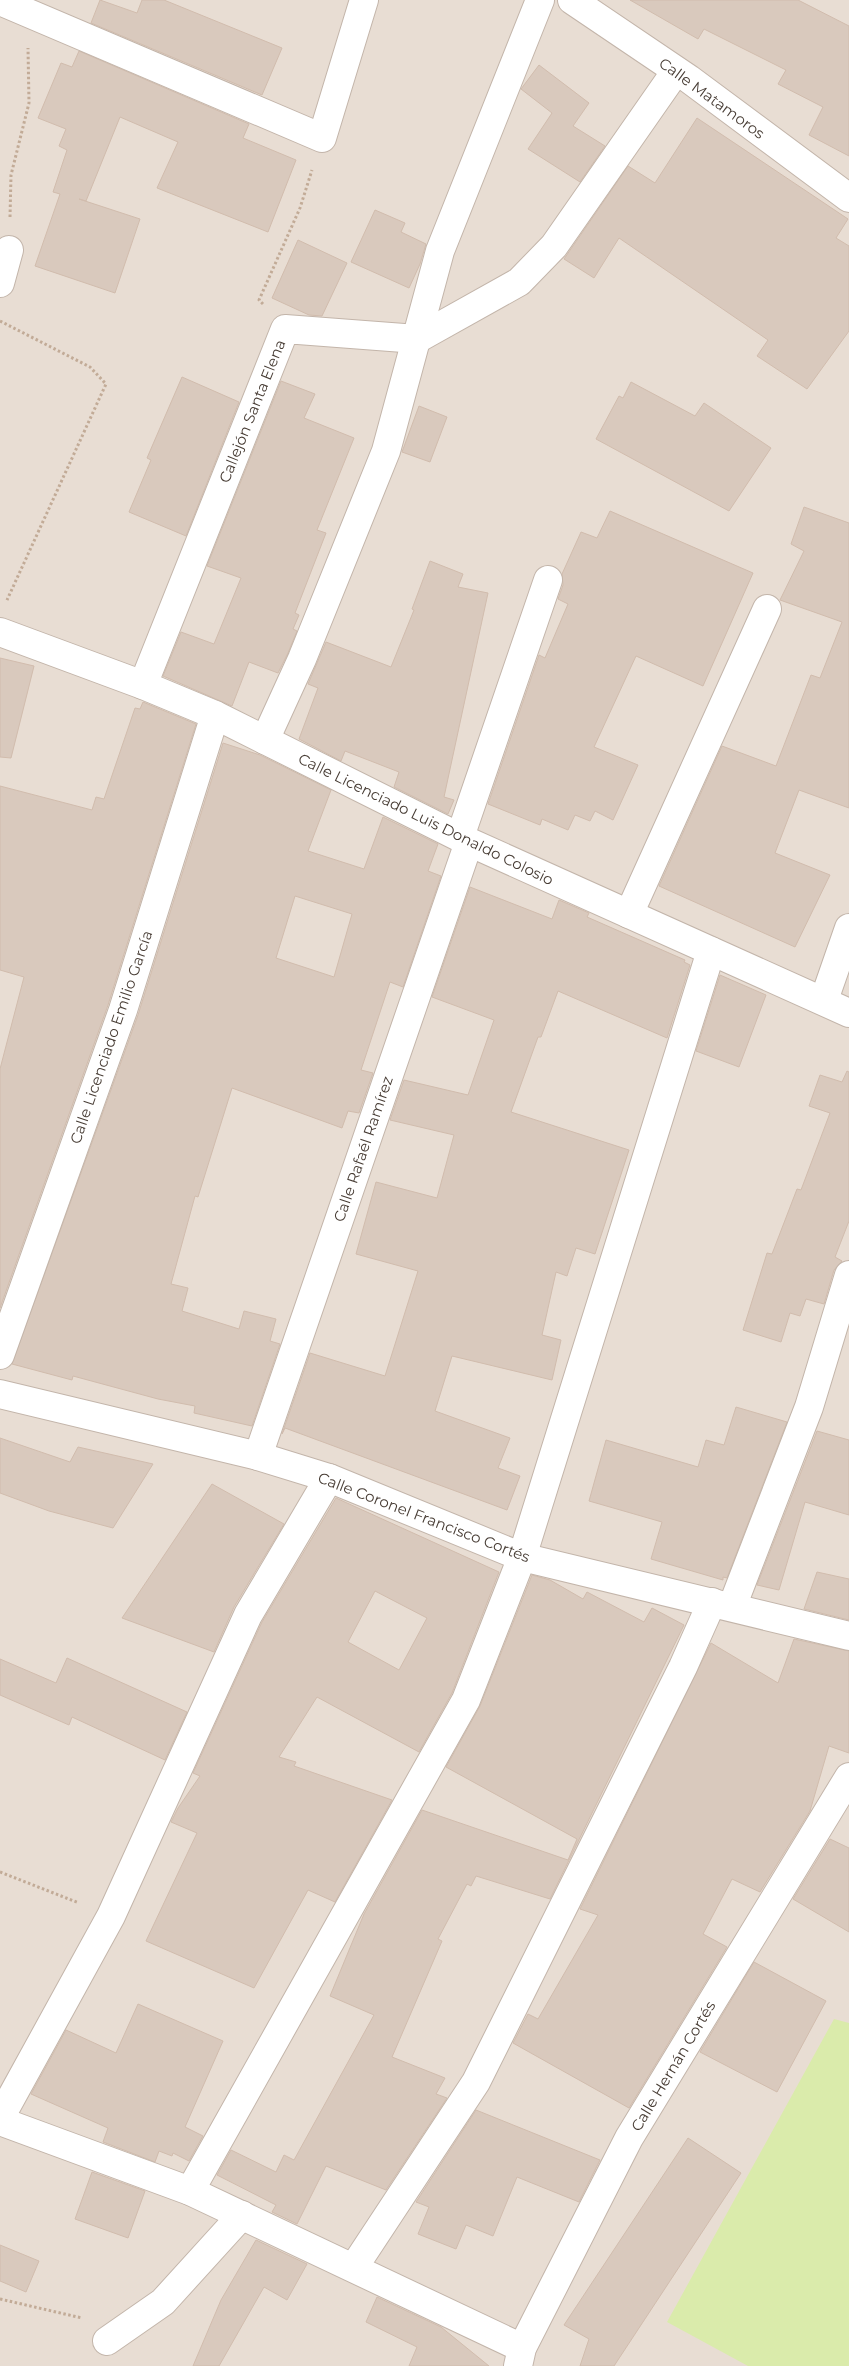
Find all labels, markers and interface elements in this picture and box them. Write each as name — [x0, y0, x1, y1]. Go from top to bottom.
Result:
street label: Calle Matamoros — [655, 53, 769, 143]
street label: Callejón Santa Elena — [215, 337, 289, 485]
street label: Calle Licenciado Luis Donaldo Colosio — [295, 749, 557, 889]
street label: Calle Licenciado Emilio García — [65, 928, 157, 1146]
street label: Calle Rafaél Ramírez — [329, 1073, 397, 1224]
street label: Calle Coronel Francisco Cortés — [315, 1468, 533, 1566]
street label: Calle Hernán Cortés — [627, 1997, 719, 2135]

